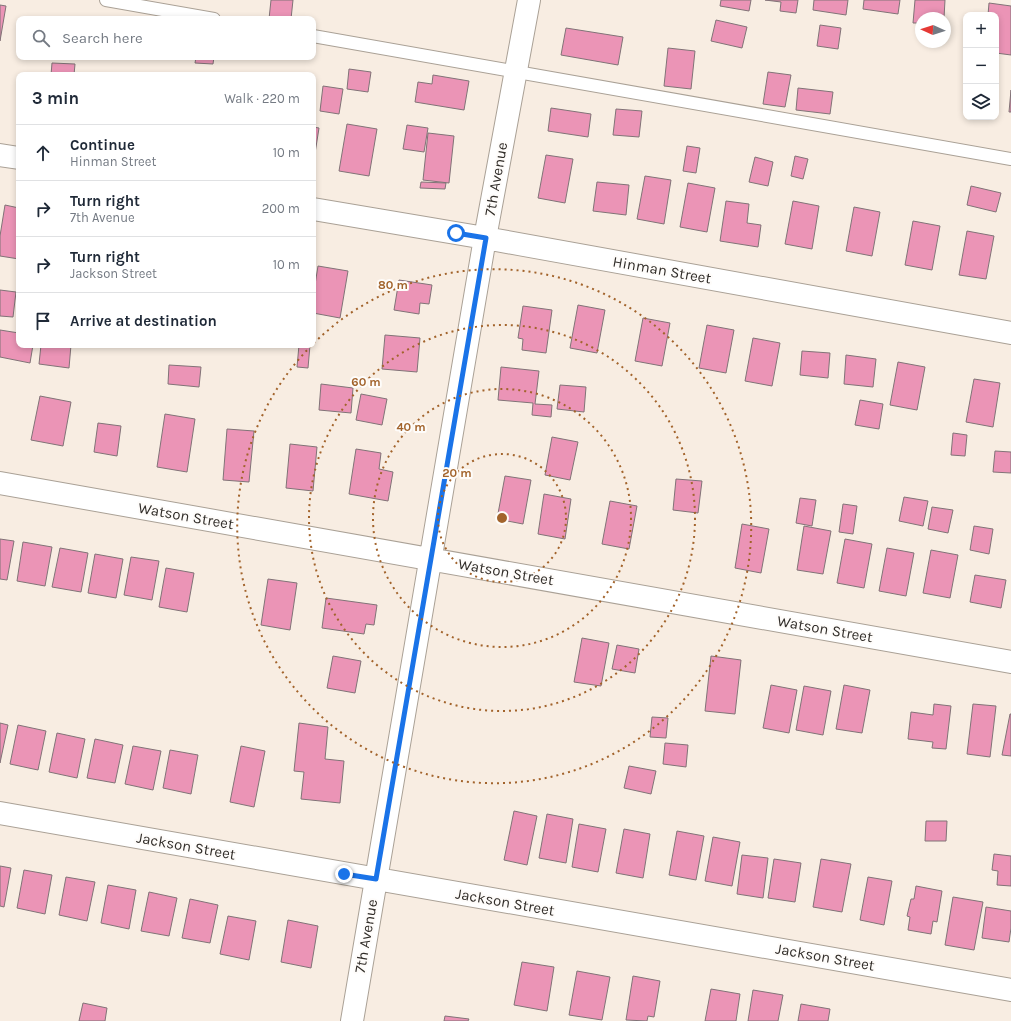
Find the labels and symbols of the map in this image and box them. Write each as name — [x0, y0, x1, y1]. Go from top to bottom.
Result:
north arrow — [915, 12, 951, 48]
street label: 7th Avenue — [481, 141, 511, 217]
route start — [447, 224, 465, 242]
street label: Hinman Street — [611, 252, 713, 288]
text: 80 m — [378, 278, 408, 292]
text: 60 m — [351, 375, 381, 389]
text: 40 m — [396, 420, 426, 434]
text: 20 m — [442, 466, 472, 480]
street label: Watson Street — [137, 499, 236, 533]
centre of rings — [495, 511, 509, 525]
street label: Watson Street — [457, 555, 556, 589]
street label: Watson Street — [776, 612, 875, 646]
street label: Jackson Street — [135, 828, 237, 864]
route end — [335, 865, 353, 883]
street label: Jackson Street — [454, 884, 556, 920]
street label: 7th Avenue — [351, 898, 381, 974]
street label: Jackson Street — [774, 939, 876, 975]

